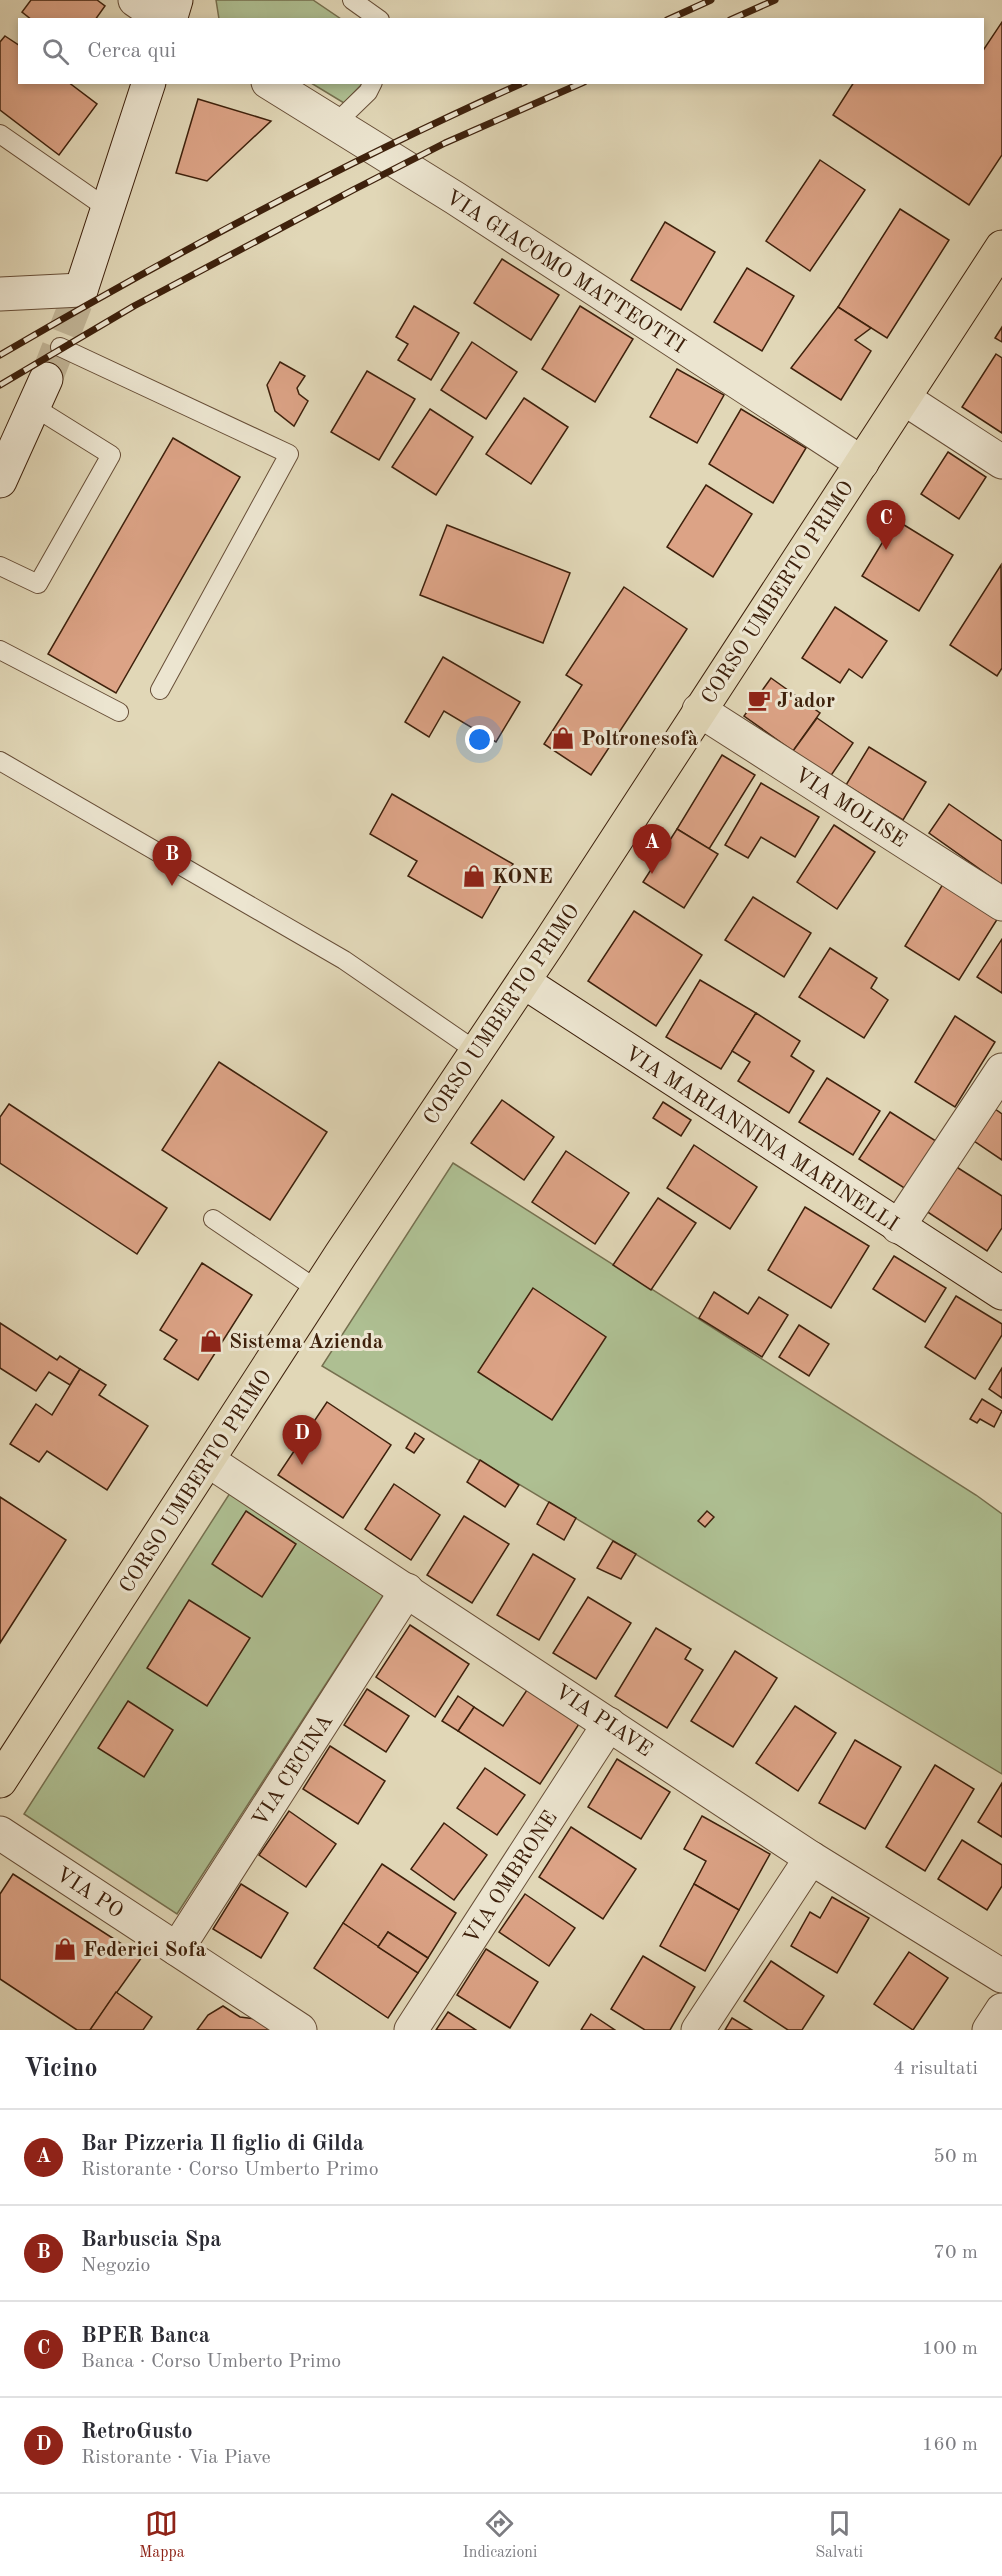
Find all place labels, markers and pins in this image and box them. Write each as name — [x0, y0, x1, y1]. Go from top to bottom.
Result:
pin: C — [866, 500, 906, 550]
cafe icon: J'ador — [746, 687, 772, 713]
place label: J'ador — [777, 691, 835, 712]
shop icon: Poltronesofà — [550, 725, 576, 751]
place label: Poltronesofà — [581, 729, 699, 750]
pin: A — [632, 824, 672, 874]
pin: B — [152, 836, 192, 886]
shop icon: KONE — [461, 863, 487, 889]
place label: KONE — [492, 867, 553, 888]
shop icon: Sistema Azienda — [198, 1328, 224, 1354]
place label: Sistema Azienda — [229, 1332, 384, 1353]
pin: D — [282, 1416, 322, 1465]
shop icon: Federici Sofa — [52, 1936, 78, 1962]
place label: Federici Sofa — [83, 1940, 206, 1961]

